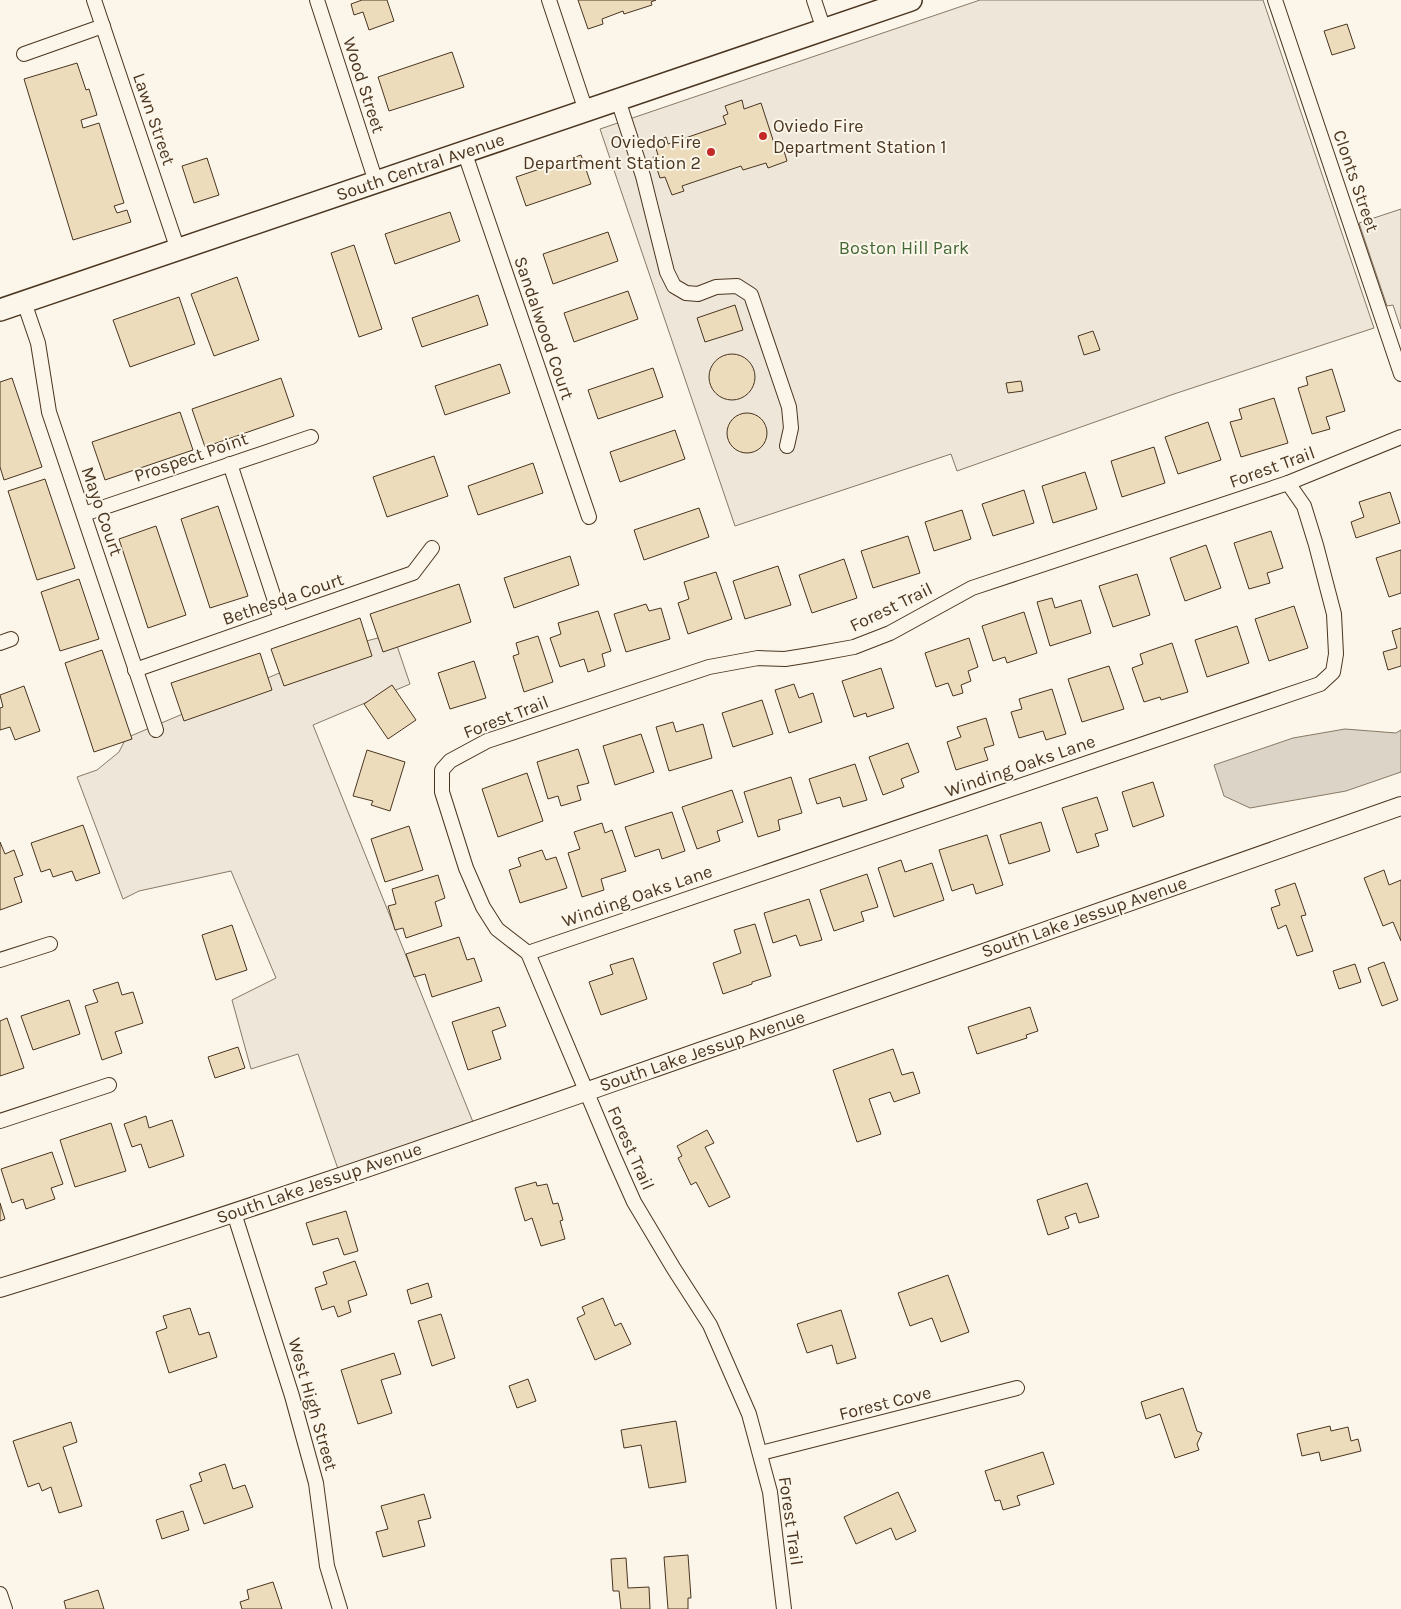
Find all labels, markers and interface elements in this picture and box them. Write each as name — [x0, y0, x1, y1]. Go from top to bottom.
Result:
street label: Wood Street — [338, 34, 390, 136]
street label: Lawn Street — [128, 70, 180, 168]
place label: Oviedo Fire Department Station 1 — [773, 115, 946, 158]
street label: Clonts Street — [1328, 127, 1384, 235]
street label: South Central Avenue — [333, 128, 507, 206]
marker: Oviedo Fire Department Station 1 — [757, 130, 769, 142]
place label: Oviedo Fire Department Station 2 — [523, 131, 701, 174]
marker: Oviedo Fire Department Station 2 — [705, 146, 717, 158]
park label: Boston Hill Park — [839, 237, 969, 259]
street label: Sandalwood Court — [509, 254, 579, 403]
street label: Prospect Point — [131, 427, 251, 487]
street label: Forest Trail — [1226, 441, 1318, 493]
street label: Mayo Court — [77, 464, 128, 559]
street label: Bethesda Court — [220, 568, 347, 630]
street label: Forest Trail — [846, 577, 936, 637]
street label: Forest Trail — [460, 691, 552, 743]
street label: Winding Oaks Lane — [942, 730, 1098, 802]
street label: Winding Oaks Lane — [559, 860, 715, 932]
street label: South Lake Jessup Avenue — [978, 871, 1190, 963]
street label: South Lake Jessup Avenue — [596, 1005, 808, 1097]
street label: Forest Trail — [603, 1103, 659, 1193]
street label: South Lake Jessup Avenue — [213, 1137, 425, 1229]
street label: West High Street — [283, 1335, 343, 1473]
street label: Forest Cove — [837, 1381, 933, 1425]
street label: Forest Trail — [774, 1475, 808, 1567]

